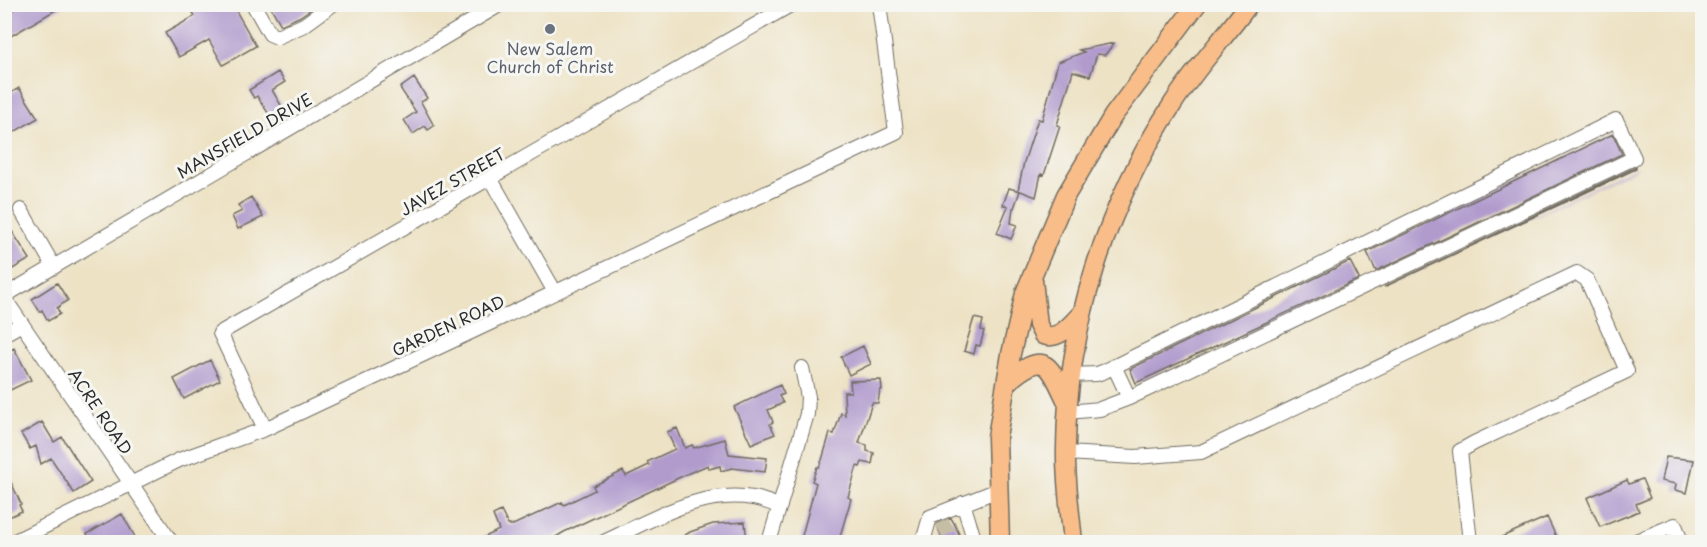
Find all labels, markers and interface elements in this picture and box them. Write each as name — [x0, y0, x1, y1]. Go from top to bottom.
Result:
marker: New Salem Church of Christ — [543, 22, 557, 36]
place label: New Salem Church of Christ — [486, 36, 614, 78]
street label: MANSFIELD DRIVE — [172, 86, 316, 184]
street label: JAVEZ STREET — [395, 141, 509, 221]
street label: GARDEN ROAD — [388, 288, 508, 362]
street label: ACRE ROAD — [63, 363, 139, 459]

